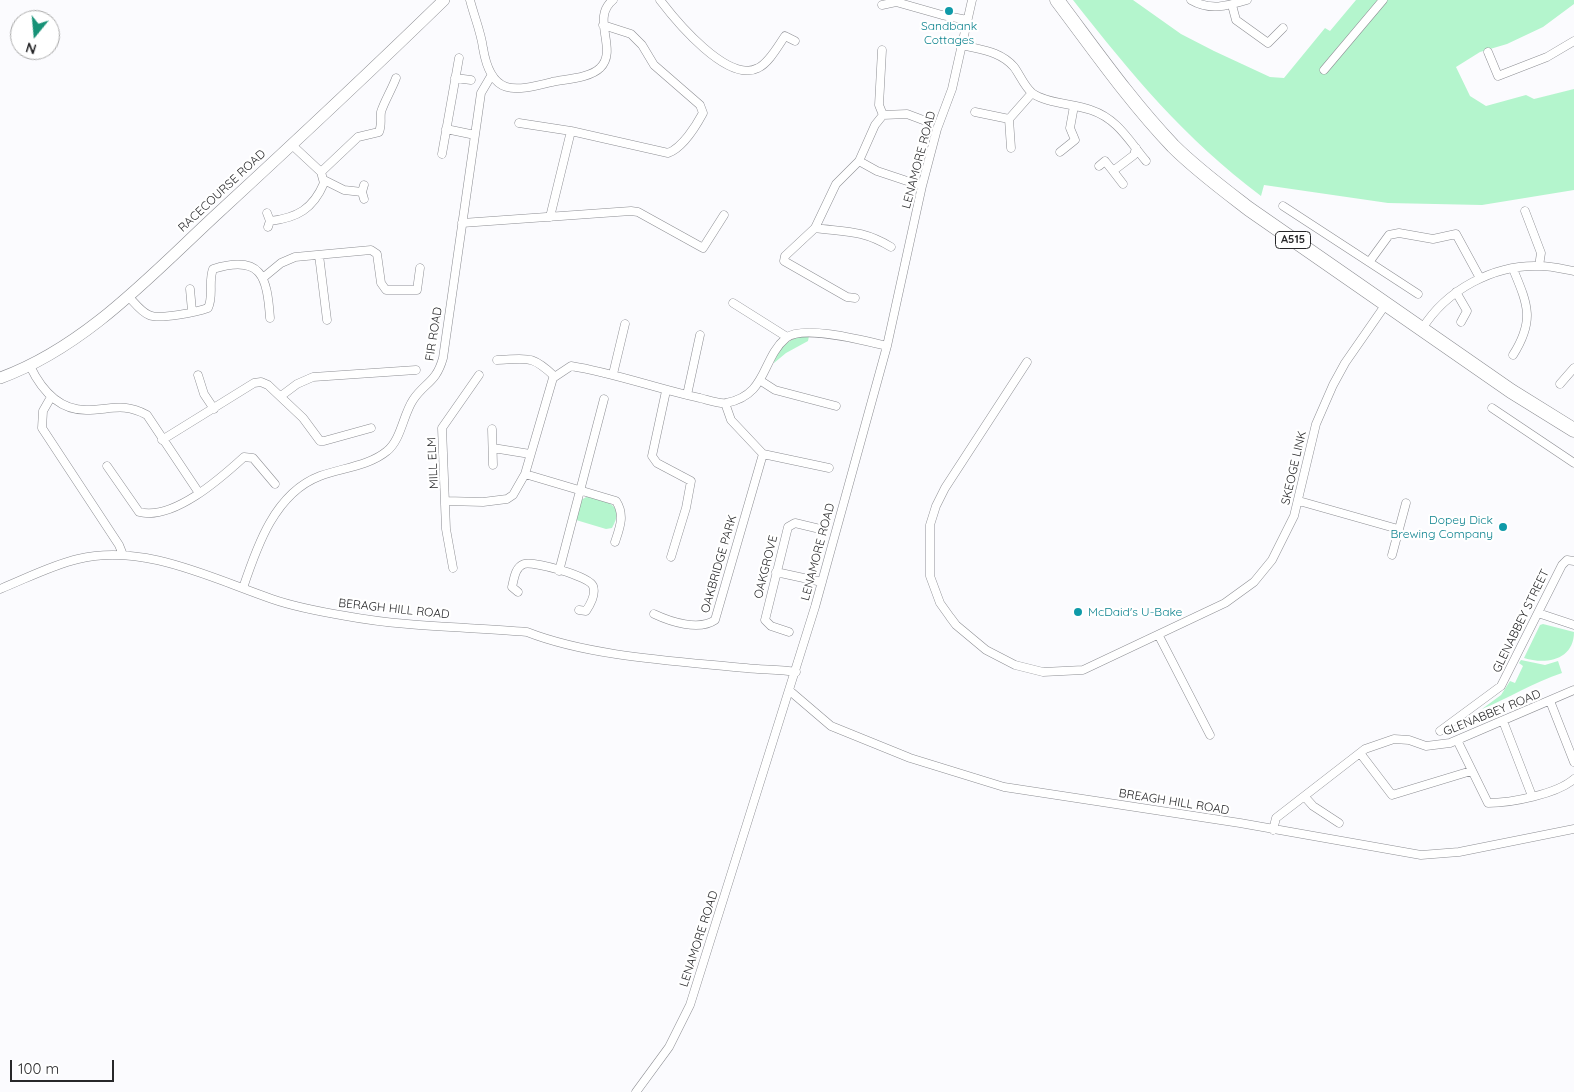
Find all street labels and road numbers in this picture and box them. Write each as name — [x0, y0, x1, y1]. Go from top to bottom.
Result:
street label: LENAMORE ROAD — [899, 110, 939, 210]
street label: RACECOURSE ROAD — [175, 147, 269, 235]
road number: A515 — [1276, 232, 1310, 248]
street label: FIR ROAD — [423, 306, 445, 362]
street label: SKEOGE LINK — [1278, 430, 1310, 506]
street label: MILL ELM — [424, 437, 442, 489]
street label: LENAMORE ROAD — [798, 502, 838, 602]
street label: OAKBRIDGE PARK — [698, 513, 740, 615]
street label: OAKGROVE — [751, 534, 781, 600]
street label: GLENABBEY STREET — [1490, 567, 1552, 675]
street label: BERAGH HILL ROAD — [338, 596, 450, 622]
street label: GLENABBEY ROAD — [1441, 687, 1543, 739]
street label: BREAGH HILL ROAD — [1118, 786, 1230, 818]
street label: LENAMORE ROAD — [677, 889, 721, 989]

